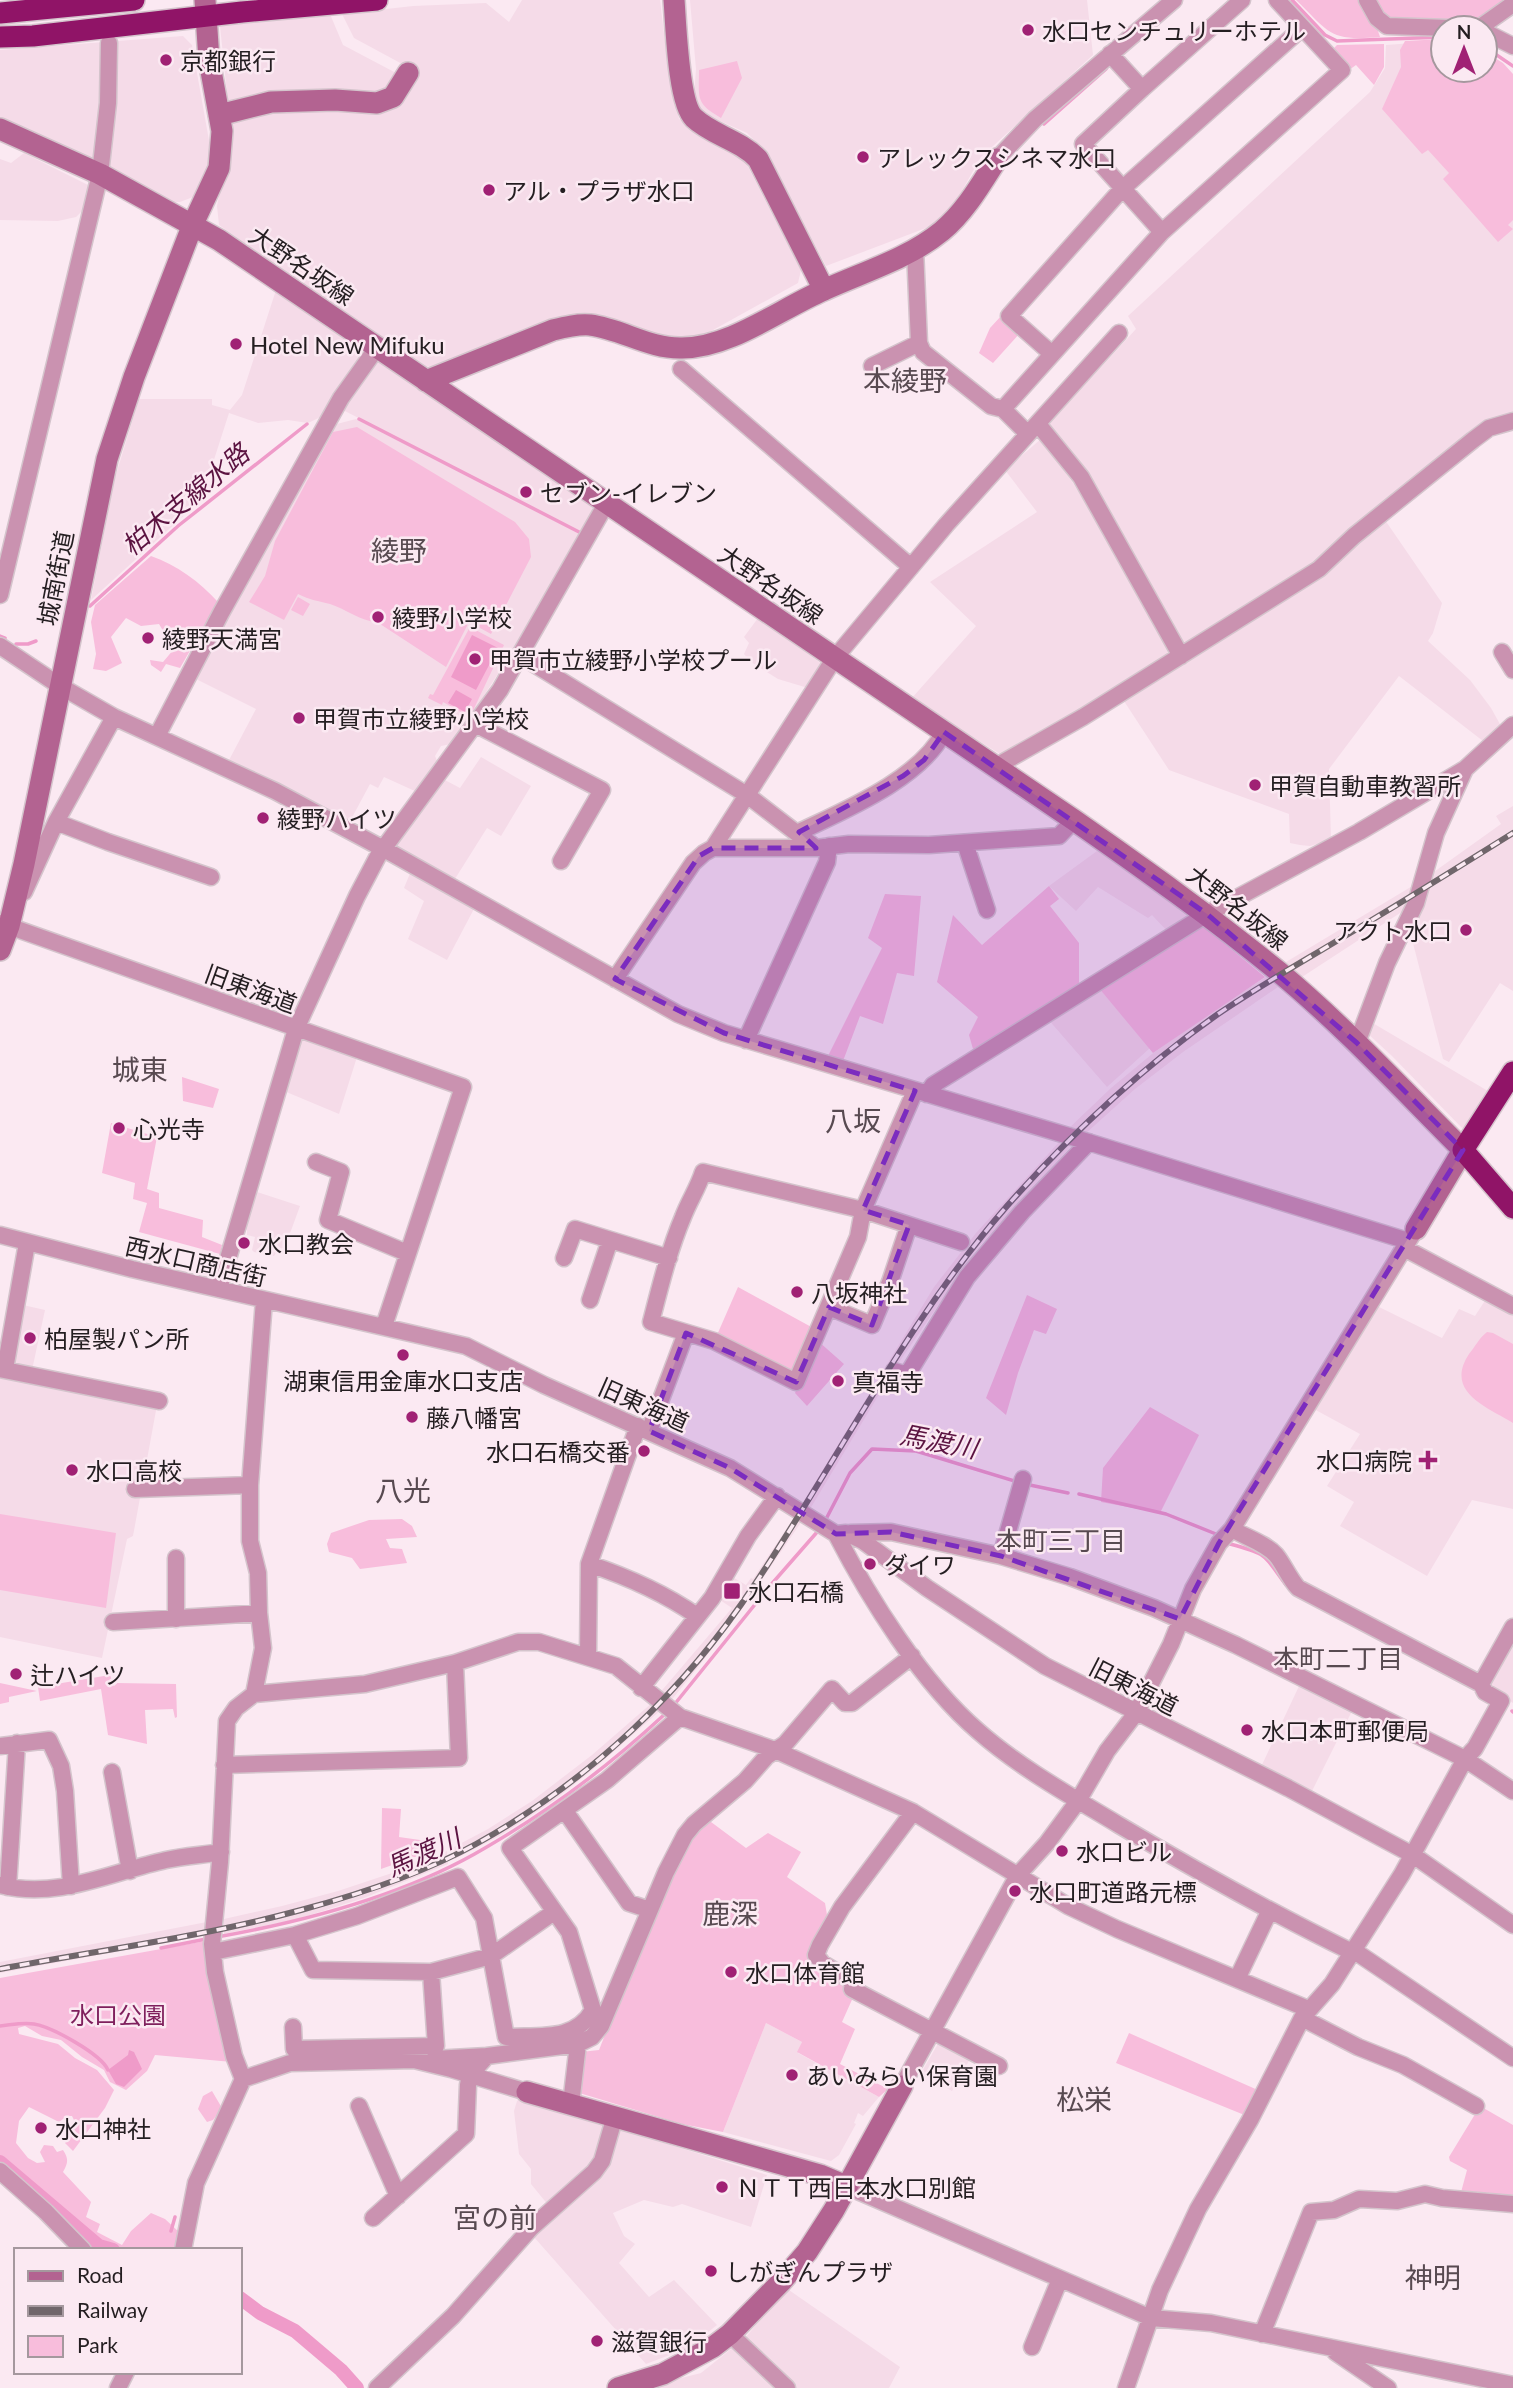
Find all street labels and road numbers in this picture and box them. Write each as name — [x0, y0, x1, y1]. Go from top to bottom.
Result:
street label: 大野名坂線 — [244, 219, 360, 311]
street label: 城南街道 — [32, 528, 78, 628]
street label: 大野名坂線 — [713, 538, 829, 630]
street label: 大野名坂線 — [1182, 859, 1294, 955]
street label: 旧東海道 — [201, 958, 301, 1018]
street label: 西水口商店街 — [123, 1231, 269, 1291]
street label: 旧東海道 — [594, 1371, 694, 1437]
street label: 旧東海道 — [1085, 1651, 1183, 1721]

